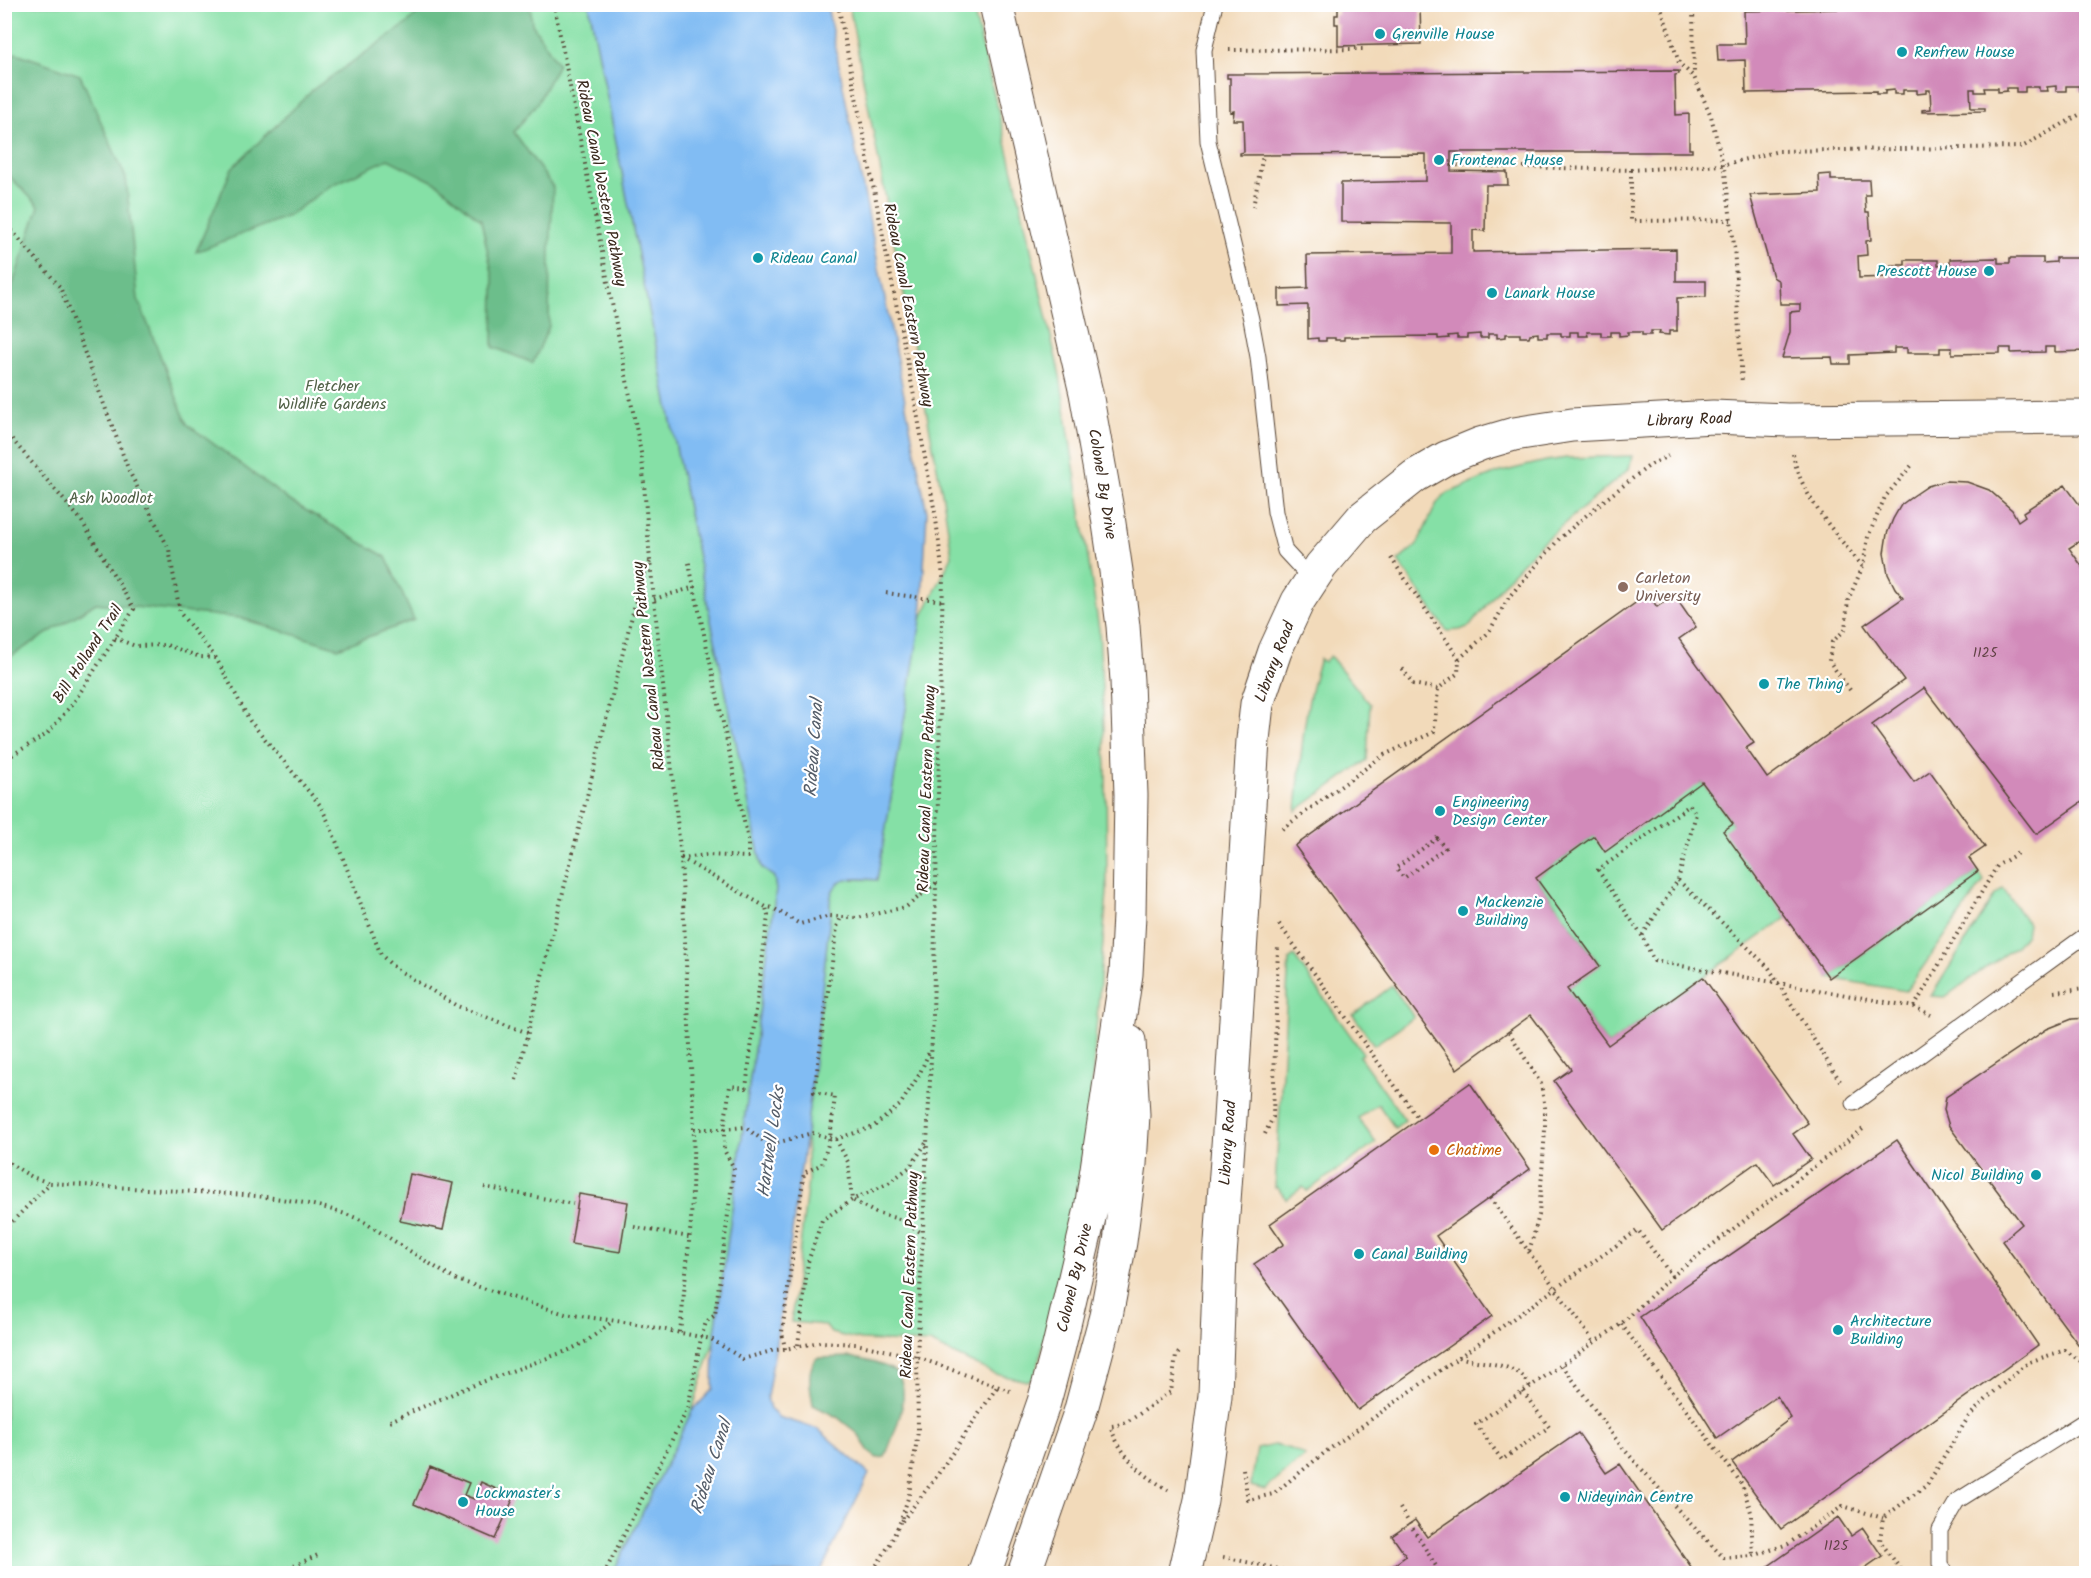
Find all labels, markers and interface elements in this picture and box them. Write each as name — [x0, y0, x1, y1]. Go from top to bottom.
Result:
place label: Grenville House — [1392, 22, 1495, 47]
marker: Grenville House — [1373, 27, 1387, 41]
place label: Renfrew House — [1914, 40, 2014, 65]
marker: Renfrew House — [1895, 45, 1909, 59]
street label: Rideau Canal Western Pathway — [569, 77, 633, 289]
place label: Frontenac House — [1451, 148, 1563, 173]
marker: Frontenac House — [1432, 153, 1446, 167]
street label: Rideau Canal Eastern Pathway — [876, 201, 940, 410]
place label: Rideau Canal — [770, 246, 857, 271]
marker: Rideau Canal — [751, 251, 765, 265]
place label: Prescott House — [1876, 259, 1977, 284]
marker: Prescott House — [1982, 264, 1996, 278]
place label: Lanark House — [1504, 281, 1595, 306]
marker: Lanark House — [1485, 286, 1499, 300]
park label: Fletcher Wildlife Gardens — [278, 374, 387, 417]
street label: Library Road — [1646, 406, 1733, 434]
street label: Colonel By Drive — [1081, 427, 1123, 541]
park label: Ash Woodlot — [69, 486, 154, 511]
street label: Rideau Canal Western Pathway — [626, 560, 672, 772]
place label: Carleton University — [1635, 566, 1701, 609]
marker: Carleton University — [1616, 580, 1630, 594]
street label: Bill Holland Trail — [47, 599, 129, 708]
street label: Library Road — [1248, 617, 1302, 706]
house number: 1125 — [1973, 642, 1999, 664]
place label: The Thing — [1776, 672, 1844, 697]
marker: The Thing — [1757, 677, 1771, 691]
street label: Rideau Canal Eastern Pathway — [911, 684, 943, 893]
water label: Rideau Canal — [797, 695, 833, 798]
place label: Engineering Design Center — [1452, 790, 1548, 833]
marker: Engineering Design Center — [1433, 804, 1447, 818]
place label: Mackenzie Building — [1475, 890, 1544, 933]
marker: Mackenzie Building — [1456, 904, 1470, 918]
water label: Hartwell Locks — [750, 1082, 794, 1199]
street label: Library Road — [1213, 1099, 1244, 1186]
place label: Chatime — [1446, 1138, 1502, 1163]
marker: Chatime — [1427, 1143, 1441, 1157]
place label: Nicol Building — [1931, 1163, 2024, 1188]
marker: Nicol Building — [2029, 1168, 2043, 1182]
street label: Rideau Canal Eastern Pathway — [894, 1170, 926, 1379]
street label: Colonel By Drive — [1050, 1221, 1100, 1335]
place label: Canal Building — [1371, 1242, 1468, 1267]
marker: Canal Building — [1352, 1247, 1366, 1261]
place label: Architecture Building — [1850, 1309, 1931, 1352]
marker: Architecture Building — [1831, 1323, 1845, 1337]
water label: Rideau Canal — [683, 1413, 742, 1518]
place label: Lockmaster's House — [475, 1481, 561, 1524]
place label: Nideyinàn Centre — [1577, 1485, 1693, 1510]
marker: Nideyinàn Centre — [1558, 1490, 1572, 1504]
marker: Lockmaster's House — [456, 1495, 470, 1509]
house number: 1125 — [1824, 1535, 1850, 1557]

